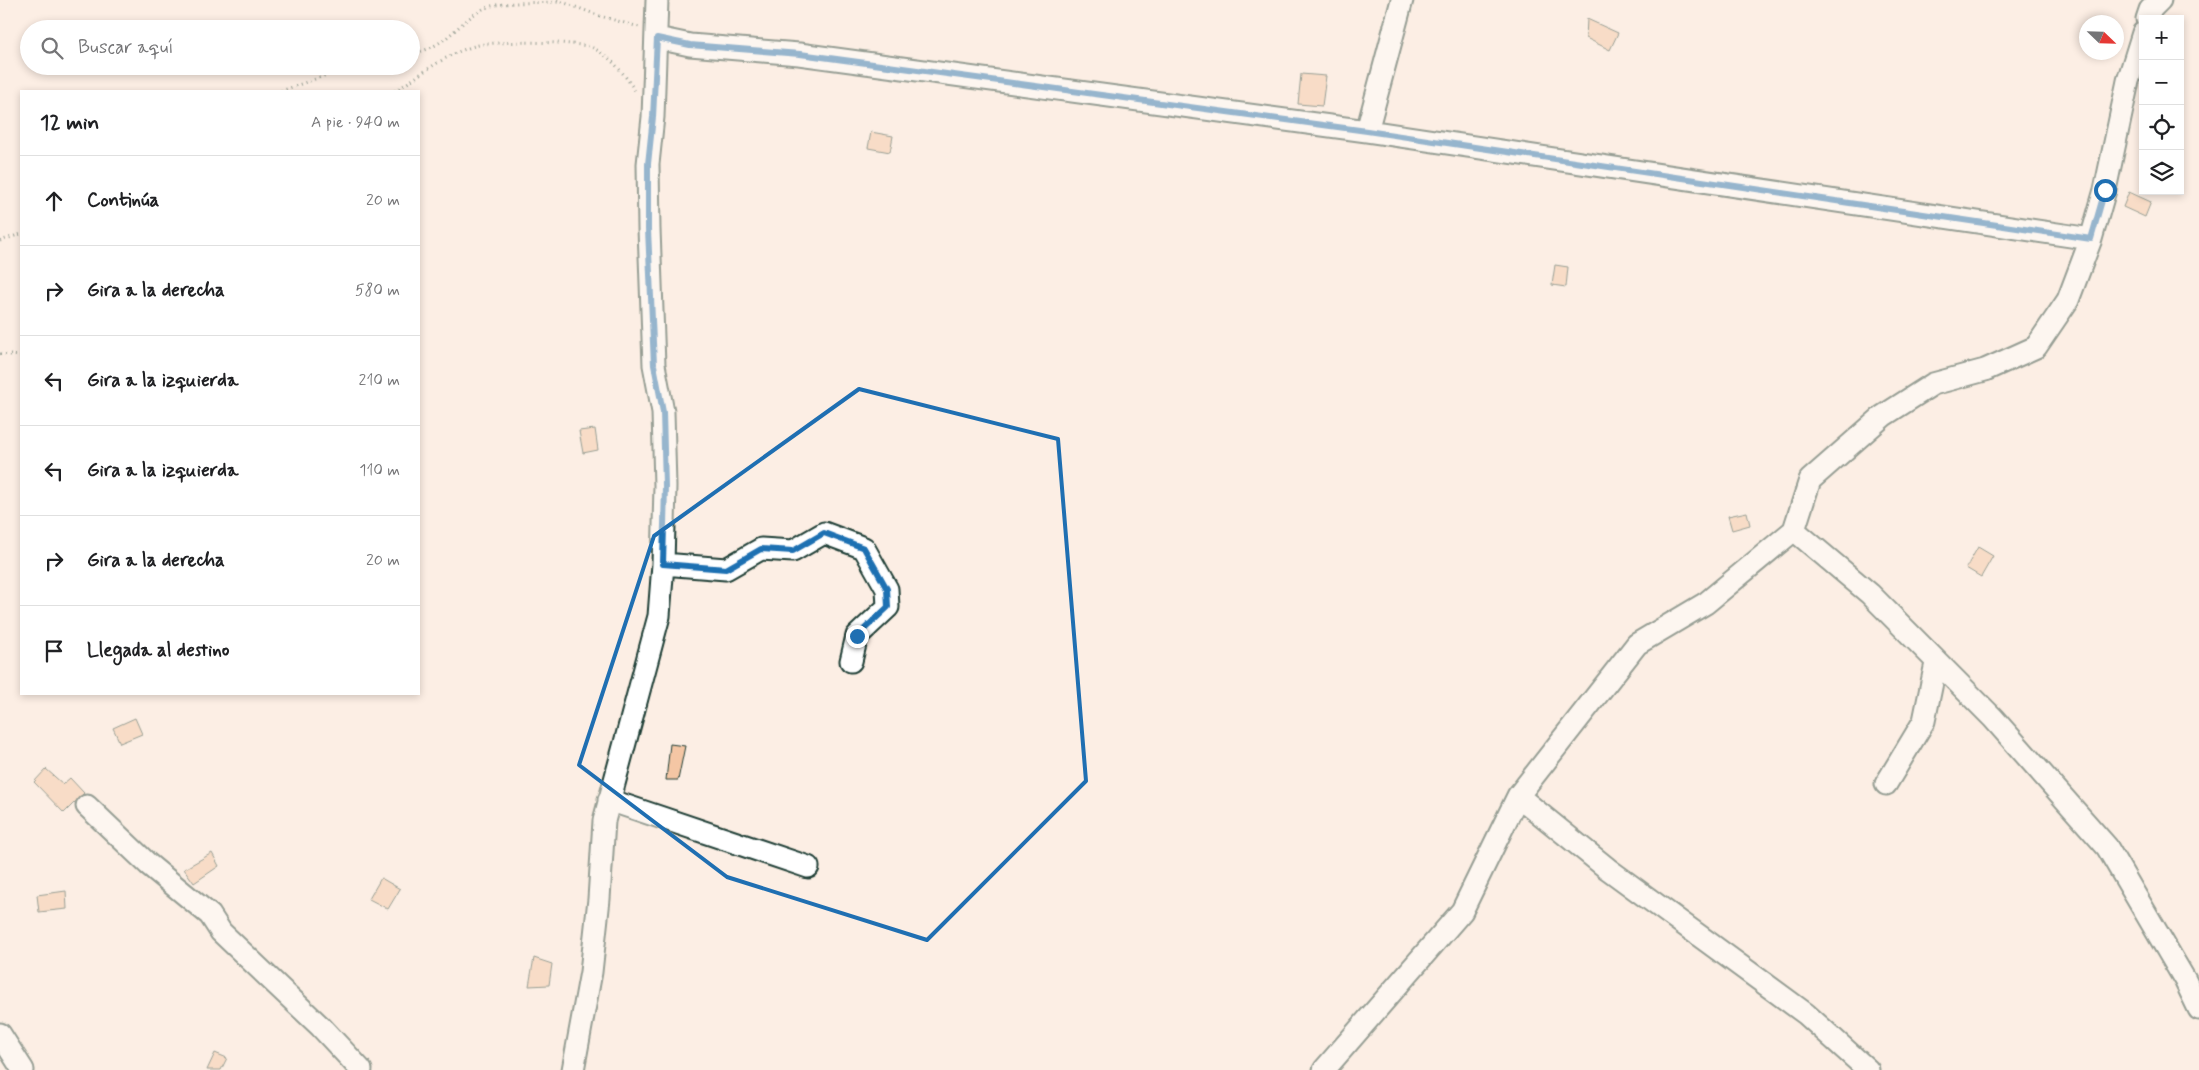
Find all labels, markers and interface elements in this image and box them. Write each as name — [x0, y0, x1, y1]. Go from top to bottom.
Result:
north arrow — [2079, 15, 2124, 60]
map controls — [2139, 15, 2184, 195]
button: + — [2139, 15, 2184, 60]
search box — [20, 20, 420, 75]
icon: search — [38, 34, 66, 62]
text: Buscar aquí — [78, 35, 173, 60]
button: − — [2139, 60, 2184, 105]
button: locate — [2139, 105, 2184, 150]
text: 12 min — [40, 109, 99, 137]
text: A pie · 940 m — [311, 112, 400, 133]
button: layers — [2139, 150, 2184, 195]
route start — [2094, 179, 2117, 202]
icon: ahead — [40, 187, 68, 215]
text: Continúa — [87, 188, 159, 213]
text: 20 m — [366, 190, 400, 211]
icon: right — [40, 277, 68, 305]
text: Gira a la derecha — [87, 278, 225, 303]
text: 580 m — [355, 280, 400, 301]
icon: left — [40, 367, 68, 395]
text: Gira a la izquierda — [87, 368, 238, 393]
text: 210 m — [359, 370, 400, 391]
icon: left — [40, 457, 68, 485]
text: Gira a la izquierda — [87, 458, 238, 483]
text: 110 m — [359, 460, 400, 481]
icon: right — [40, 547, 68, 575]
text: Gira a la derecha — [87, 548, 225, 573]
text: 20 m — [366, 550, 400, 571]
route end — [846, 625, 869, 648]
icon: arrive — [40, 637, 68, 665]
text: Llegada al destino — [87, 638, 229, 663]

